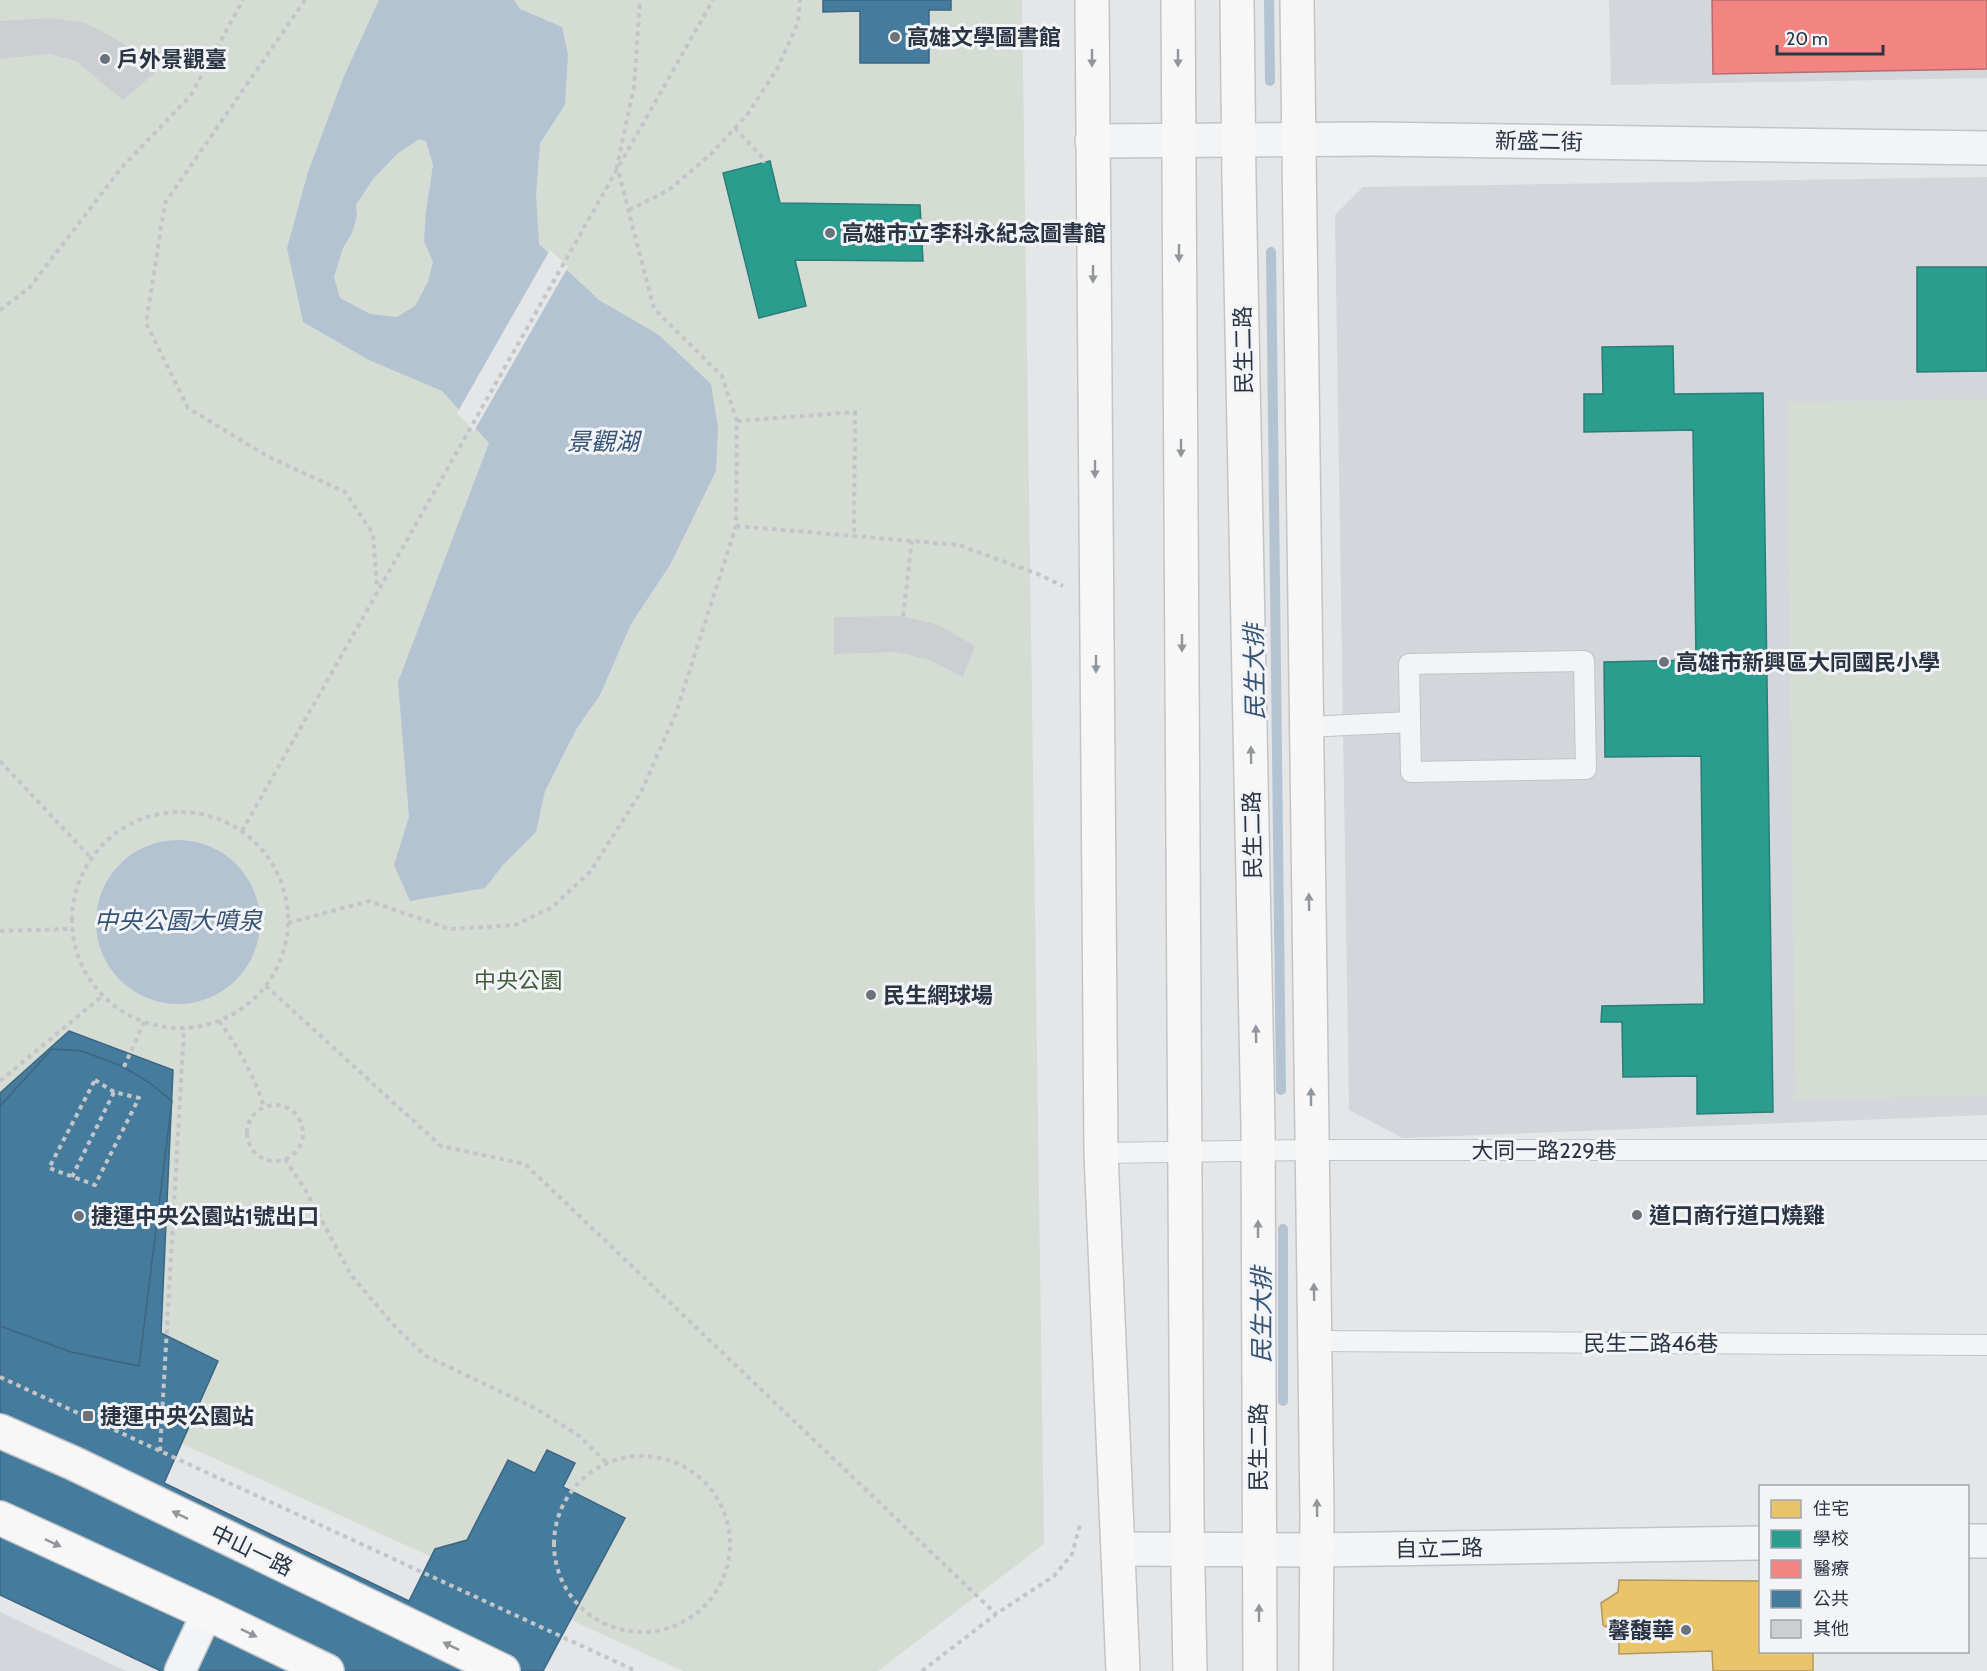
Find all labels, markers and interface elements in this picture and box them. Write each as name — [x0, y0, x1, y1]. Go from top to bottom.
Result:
scale bar — [1777, 18, 1884, 56]
place label: 高雄文學圖書館 — [907, 24, 1061, 51]
text: 20 m — [1786, 28, 1828, 50]
marker: 高雄文學圖書館 — [888, 30, 902, 44]
place label: 戶外景觀臺 — [117, 46, 227, 73]
one-way arrow — [1087, 49, 1097, 68]
one-way arrow — [1173, 49, 1183, 68]
marker: 戶外景觀臺 — [98, 52, 112, 66]
street label: 新盛二街 — [1495, 127, 1583, 156]
place label: 高雄市立李科永紀念圖書館 — [842, 220, 1106, 247]
marker: 高雄市立李科永紀念圖書館 — [823, 226, 837, 240]
one-way arrow — [1174, 244, 1184, 263]
one-way arrow — [1088, 265, 1098, 284]
street label: 民生二路 — [1229, 306, 1258, 394]
water label: 景觀湖 — [567, 427, 643, 456]
one-way arrow — [1176, 439, 1185, 458]
one-way arrow — [1090, 460, 1100, 479]
water label: 民生大排 — [1239, 621, 1270, 720]
one-way arrow — [1177, 634, 1187, 653]
place label: 高雄市新興區大同國民小學 — [1676, 649, 1940, 676]
one-way arrow — [1091, 655, 1101, 674]
marker: 高雄市新興區大同國民小學 — [1657, 655, 1671, 669]
one-way arrow — [1246, 745, 1255, 764]
street label: 民生二路 — [1238, 791, 1267, 879]
one-way arrow — [1304, 892, 1314, 911]
water label: 中央公園大噴泉 — [94, 906, 263, 935]
park label: 中央公園 — [474, 967, 562, 994]
place label: 民生網球場 — [883, 982, 993, 1009]
marker: 民生網球場 — [864, 988, 878, 1002]
one-way arrow — [1251, 1024, 1261, 1043]
one-way arrow — [1306, 1087, 1316, 1106]
street label: 大同一路229巷 — [1471, 1137, 1617, 1164]
place label: 道口商行道口燒雞 — [1649, 1202, 1825, 1229]
place label: 捷運中央公園站1號出口 — [91, 1203, 319, 1230]
marker: 道口商行道口燒雞 — [1630, 1208, 1644, 1222]
marker: 捷運中央公園站1號出口 — [72, 1209, 86, 1223]
one-way arrow — [1253, 1219, 1263, 1238]
water label: 民生大排 — [1247, 1264, 1276, 1363]
one-way arrow — [1309, 1282, 1319, 1301]
street label: 民生二路46巷 — [1583, 1330, 1719, 1357]
place label: 捷運中央公園站 — [100, 1403, 254, 1430]
street label: 民生二路 — [1245, 1403, 1272, 1491]
marker: 捷運中央公園站 — [81, 1409, 95, 1423]
legend — [1759, 1485, 1969, 1653]
one-way arrow — [1312, 1498, 1322, 1517]
text: 住宅 — [1813, 1498, 1849, 1520]
one-way arrow — [172, 1511, 189, 1520]
street label: 中山一路 — [206, 1519, 297, 1582]
text: 學校 — [1813, 1528, 1849, 1550]
street label: 自立二路 — [1395, 1534, 1483, 1563]
one-way arrow — [45, 1538, 62, 1547]
text: 醫療 — [1813, 1558, 1849, 1580]
text: 公共 — [1813, 1588, 1849, 1610]
one-way arrow — [1254, 1603, 1264, 1622]
place label: 馨馥華 — [1608, 1617, 1674, 1644]
text: 其他 — [1813, 1618, 1849, 1640]
marker: 馨馥華 — [1679, 1623, 1693, 1637]
one-way arrow — [241, 1629, 258, 1638]
one-way arrow — [442, 1641, 459, 1650]

